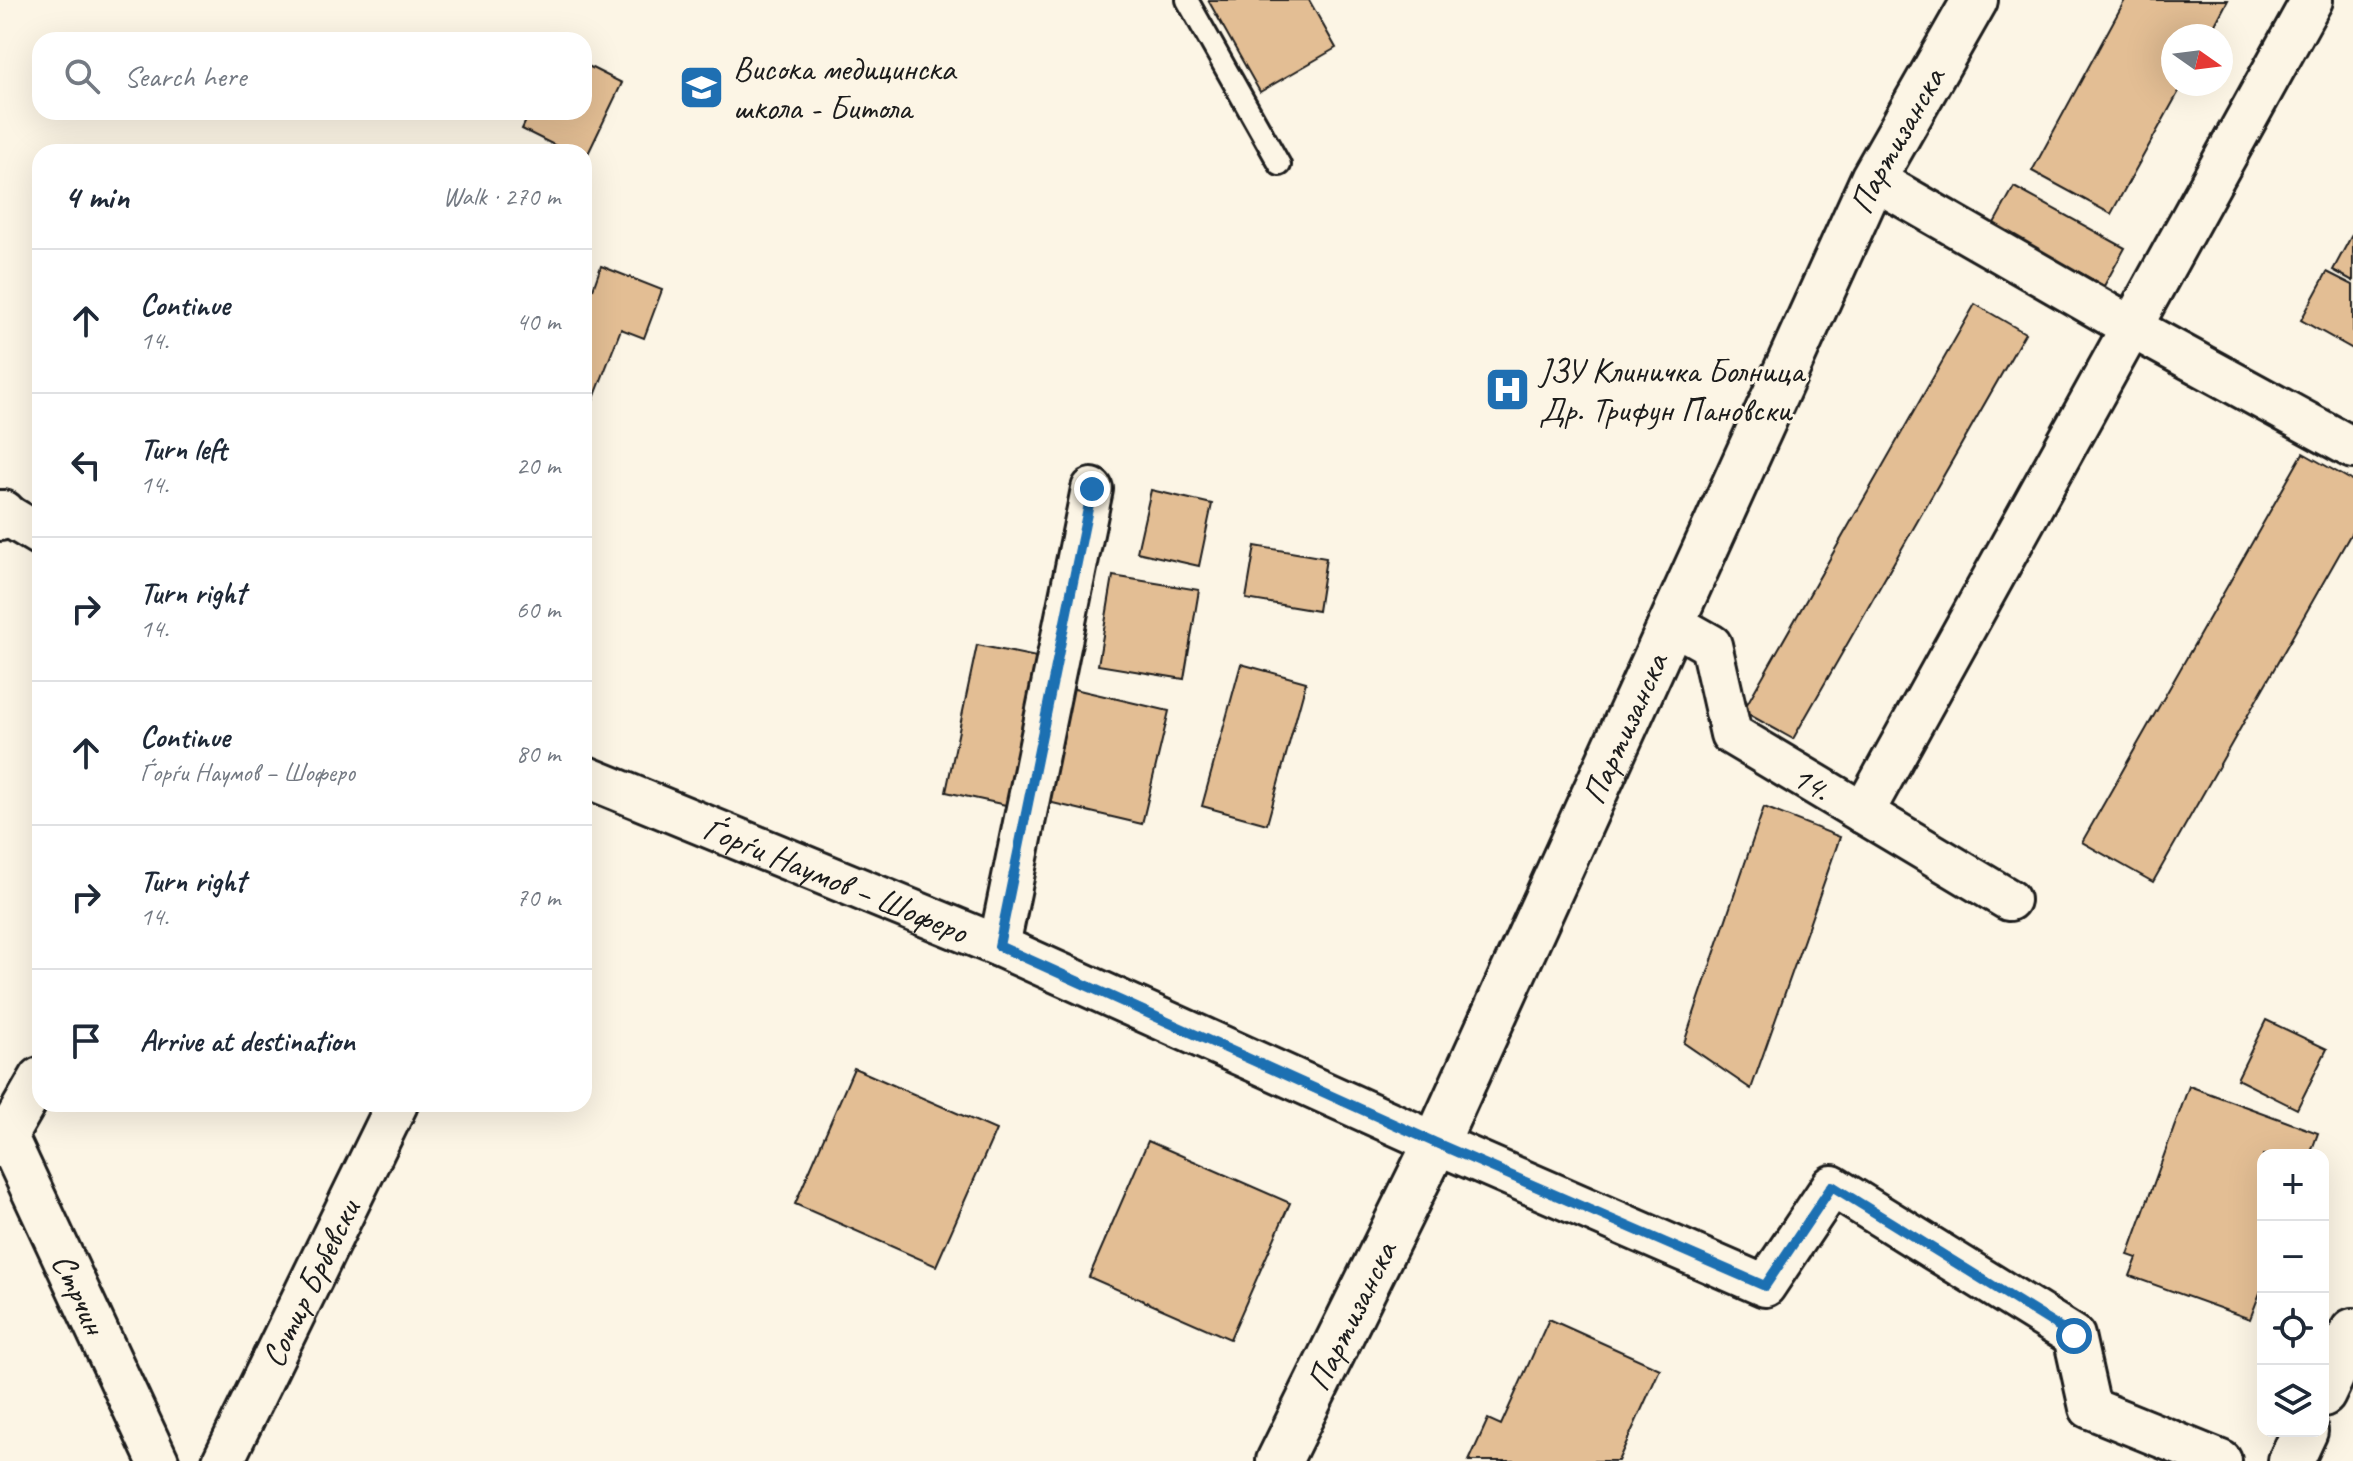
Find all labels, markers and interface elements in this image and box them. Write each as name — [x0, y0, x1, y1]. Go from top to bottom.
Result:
north arrow — [2161, 24, 2233, 96]
search box — [32, 32, 592, 120]
place label: Висока медицинска школа - Битола — [733, 47, 957, 129]
icon: search — [60, 54, 104, 98]
text: Search here — [124, 57, 246, 95]
street label: Партизанска — [1839, 58, 1955, 220]
school or university icon: Висока медицинска школа - Битола — [678, 64, 726, 112]
text: 4 min — [64, 175, 129, 218]
text: Walk · 270 m — [443, 180, 560, 213]
text: Continue — [140, 286, 230, 324]
icon: ahead — [64, 299, 108, 343]
text: 40 m — [516, 305, 560, 338]
text: 14. — [140, 324, 169, 357]
place label: ЈЗУ Клиничка Болница Др. Трифун Пановски — [1537, 349, 1807, 431]
hospital icon: ЈЗУ Клиничка Болница Др. Трифун Пановски — [1484, 366, 1532, 414]
text: Turn left — [140, 430, 227, 468]
icon: left — [64, 443, 108, 487]
text: 20 m — [516, 449, 560, 482]
text: 14. — [140, 468, 169, 501]
route end — [1074, 471, 1110, 507]
text: Turn right — [140, 574, 245, 612]
icon: right — [64, 587, 108, 631]
text: 60 m — [516, 593, 560, 626]
text: 14. — [140, 612, 169, 645]
street label: Партизанска — [1572, 644, 1678, 811]
text: Continue — [140, 718, 230, 756]
icon: ahead — [64, 731, 108, 775]
text: 80 m — [516, 737, 560, 770]
street label: 14. — [1784, 755, 1839, 811]
text: Ѓорѓи Наумов – Шоферо — [140, 756, 355, 789]
street label: Ѓорѓи Наумов – Шоферо — [697, 806, 976, 954]
text: Turn right — [140, 862, 245, 900]
icon: right — [64, 875, 108, 919]
text: 70 m — [516, 881, 560, 914]
text: 14. — [140, 900, 169, 933]
icon: arrive — [64, 1019, 108, 1063]
text: Arrive at destination — [140, 1022, 355, 1060]
map controls — [2257, 1149, 2329, 1437]
button: + — [2257, 1149, 2329, 1221]
street label: Сотир Брбевски — [251, 1190, 370, 1374]
button: − — [2257, 1221, 2329, 1293]
street label: Партизанска — [1296, 1232, 1407, 1398]
street label: Стрчин — [42, 1246, 118, 1343]
button: locate — [2257, 1293, 2329, 1365]
route start — [2056, 1318, 2092, 1354]
button: layers — [2257, 1365, 2329, 1437]

